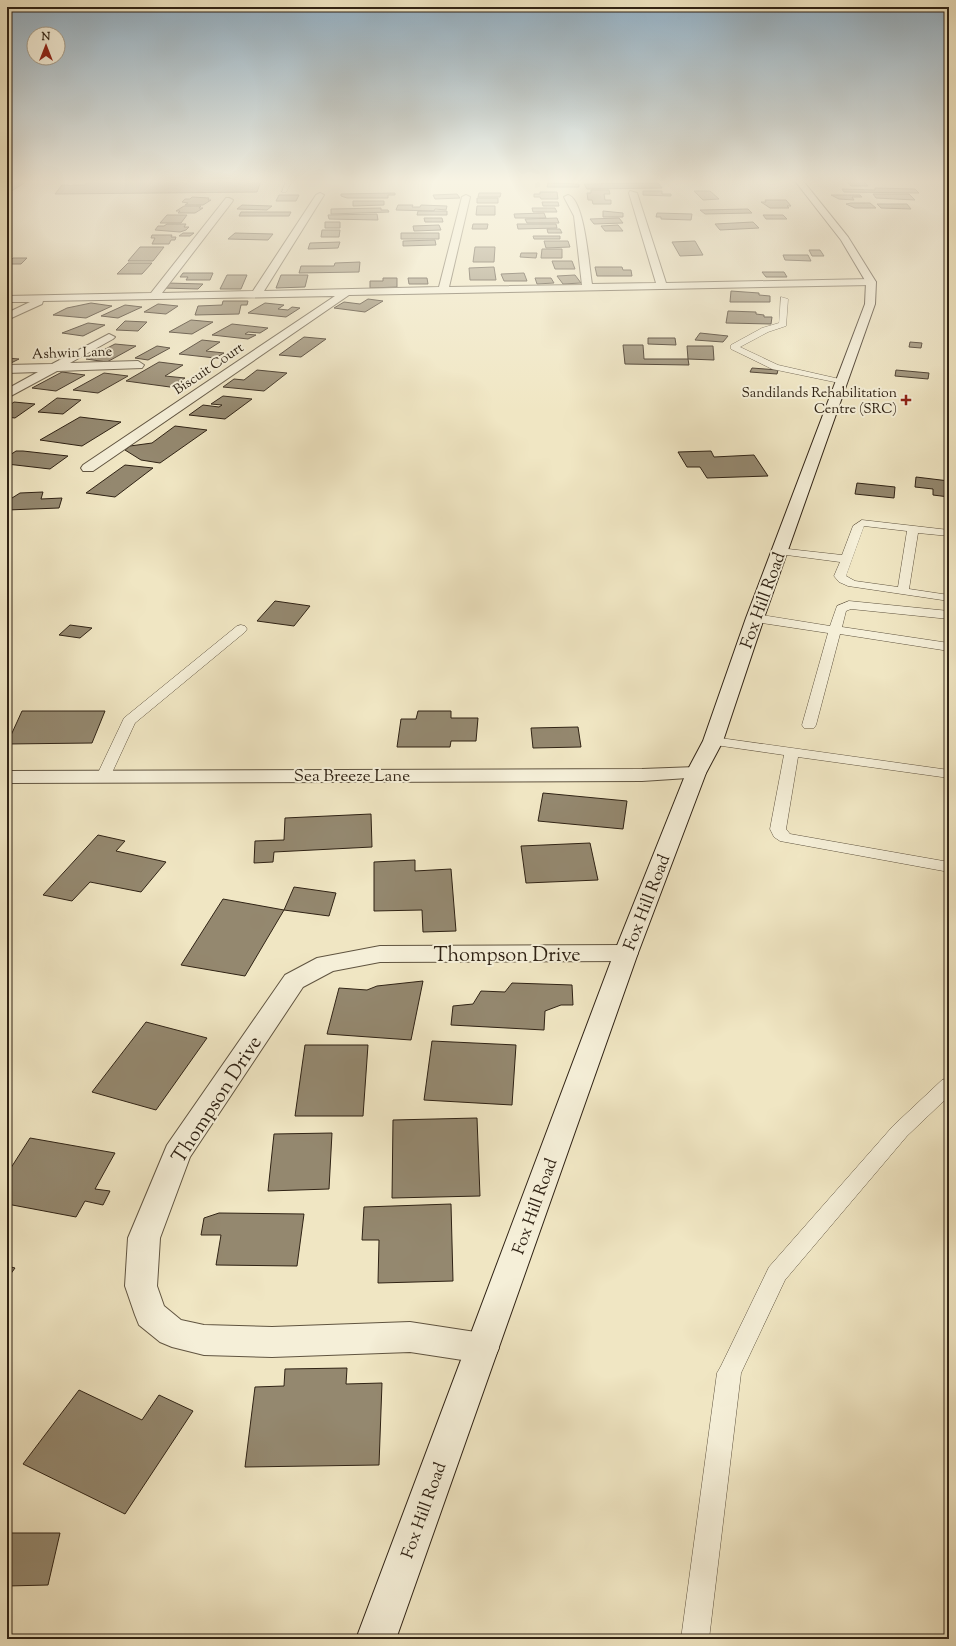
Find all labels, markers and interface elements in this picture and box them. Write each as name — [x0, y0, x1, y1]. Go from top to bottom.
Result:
north arrow — [26, 26, 66, 66]
text: N — [41, 29, 51, 45]
street label: Biscuit Court — [170, 339, 248, 401]
street label: Ashwin Lane — [32, 343, 113, 365]
place label: Sandilands Rehabilitation Centre (SRC) — [741, 384, 897, 420]
marker: Sandilands Rehabilitation Centre (SRC) — [900, 394, 912, 406]
street label: Fox Hill Road — [735, 549, 793, 652]
street label: Sea Breeze Lane — [294, 765, 410, 789]
street label: Fox Hill Road — [619, 851, 677, 954]
street label: Thompson Drive — [434, 942, 580, 971]
street label: Thompson Drive — [166, 1031, 270, 1170]
street label: Fox Hill Road — [507, 1155, 565, 1258]
street label: Fox Hill Road — [396, 1459, 454, 1562]

